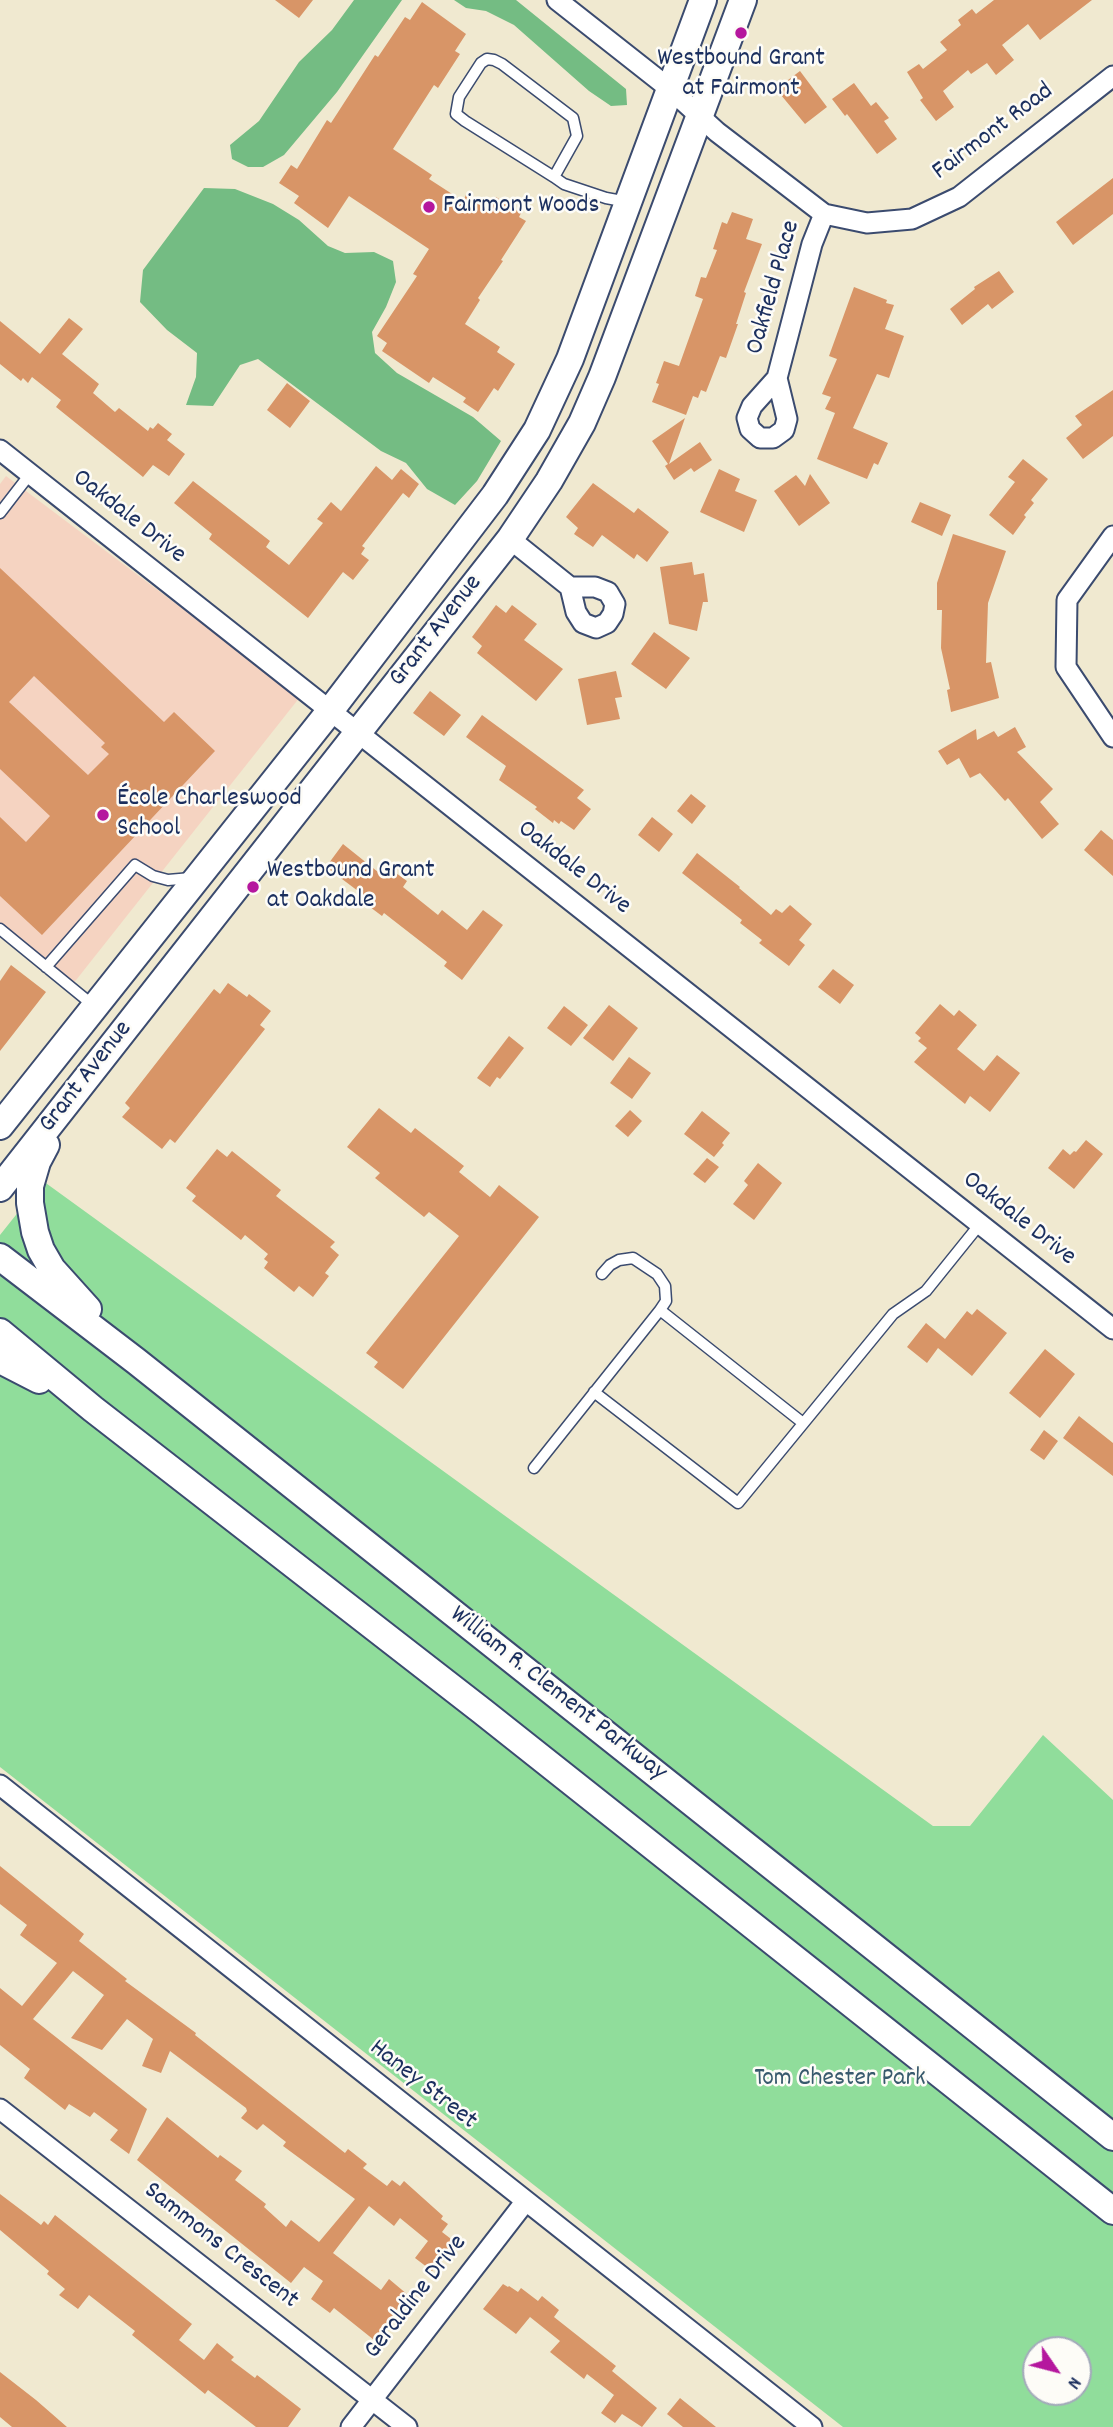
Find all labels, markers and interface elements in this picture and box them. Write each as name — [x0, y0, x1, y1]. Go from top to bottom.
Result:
marker: Westbound Grant at Fairmont — [733, 25, 749, 41]
place label: Westbound Grant at Fairmont — [657, 44, 825, 106]
street label: Fairmont Road — [927, 77, 1061, 189]
place label: Fairmont Woods — [443, 191, 599, 223]
marker: Fairmont Woods — [421, 199, 437, 215]
street label: Oakfield Place — [741, 218, 809, 358]
street label: Oakdale Drive — [65, 464, 191, 572]
street label: Grant Avenue — [384, 570, 490, 694]
place label: École Charleswood School — [117, 784, 302, 846]
marker: École Charleswood School — [95, 807, 111, 823]
street label: Oakdale Drive — [510, 815, 636, 923]
place label: Westbound Grant at Oakdale — [267, 856, 435, 917]
marker: Westbound Grant at Oakdale — [245, 879, 261, 895]
street label: Grant Avenue — [34, 1016, 140, 1140]
street label: Oakdale Drive — [955, 1166, 1081, 1274]
street label: William R. Clement Parkway — [442, 1601, 672, 1789]
street label: Haney Street — [362, 2034, 482, 2138]
park label: Tom Chester Park — [754, 2064, 926, 2096]
street label: Sammons Crescent — [136, 2177, 304, 2317]
street label: Geraldine Drive — [359, 2230, 475, 2366]
north arrow — [1022, 2336, 1092, 2406]
text: N — [1059, 2371, 1087, 2394]

